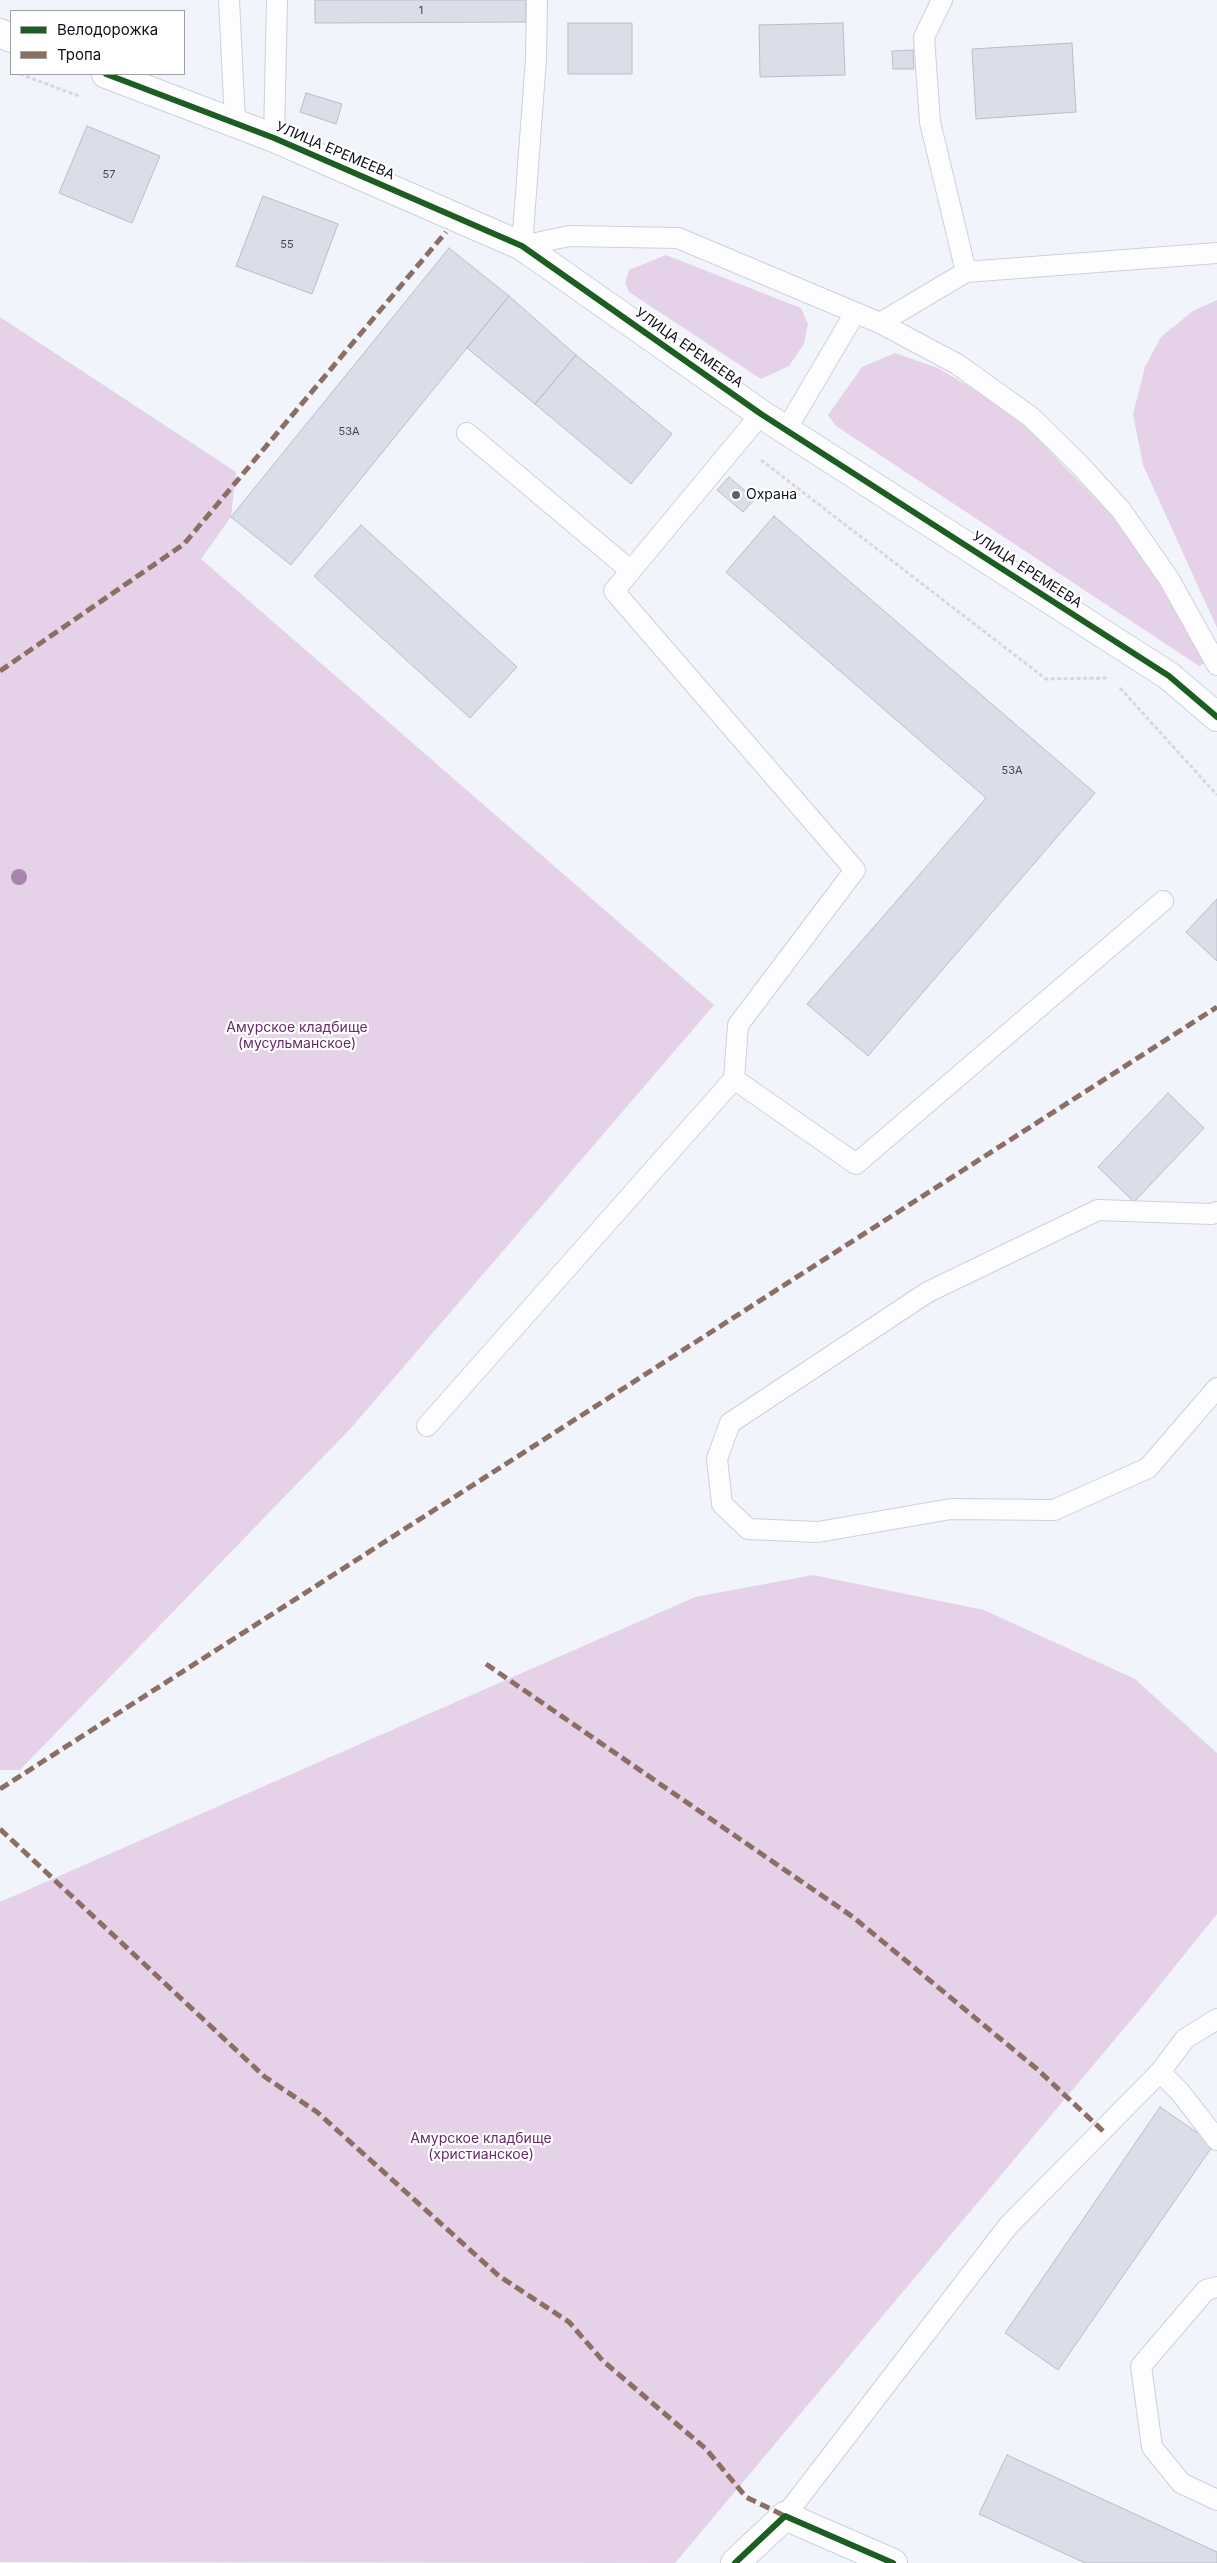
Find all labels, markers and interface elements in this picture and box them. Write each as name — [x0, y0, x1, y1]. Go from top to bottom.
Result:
house number: 1 — [419, 4, 423, 18]
legend — [10, 10, 185, 75]
text: Велодорожка — [57, 20, 158, 39]
text: Тропа — [57, 45, 101, 64]
street label: УЛИЦА ЕРЕМЕЕВА — [273, 118, 397, 184]
house number: 57 — [103, 168, 115, 182]
house number: 55 — [280, 238, 294, 252]
street label: УЛИЦА ЕРЕМЕЕВА — [632, 305, 746, 391]
house number: 53А — [338, 425, 360, 439]
place label: Охрана — [746, 487, 797, 503]
marker: Охрана — [730, 489, 742, 501]
street label: УЛИЦА ЕРЕМЕЕВА — [969, 528, 1085, 612]
house number: 53А — [1001, 764, 1023, 778]
park label: Амурское кладбище (мусульманское) — [226, 1020, 368, 1052]
park label: Амурское кладбище (христианское) — [410, 2131, 552, 2164]

